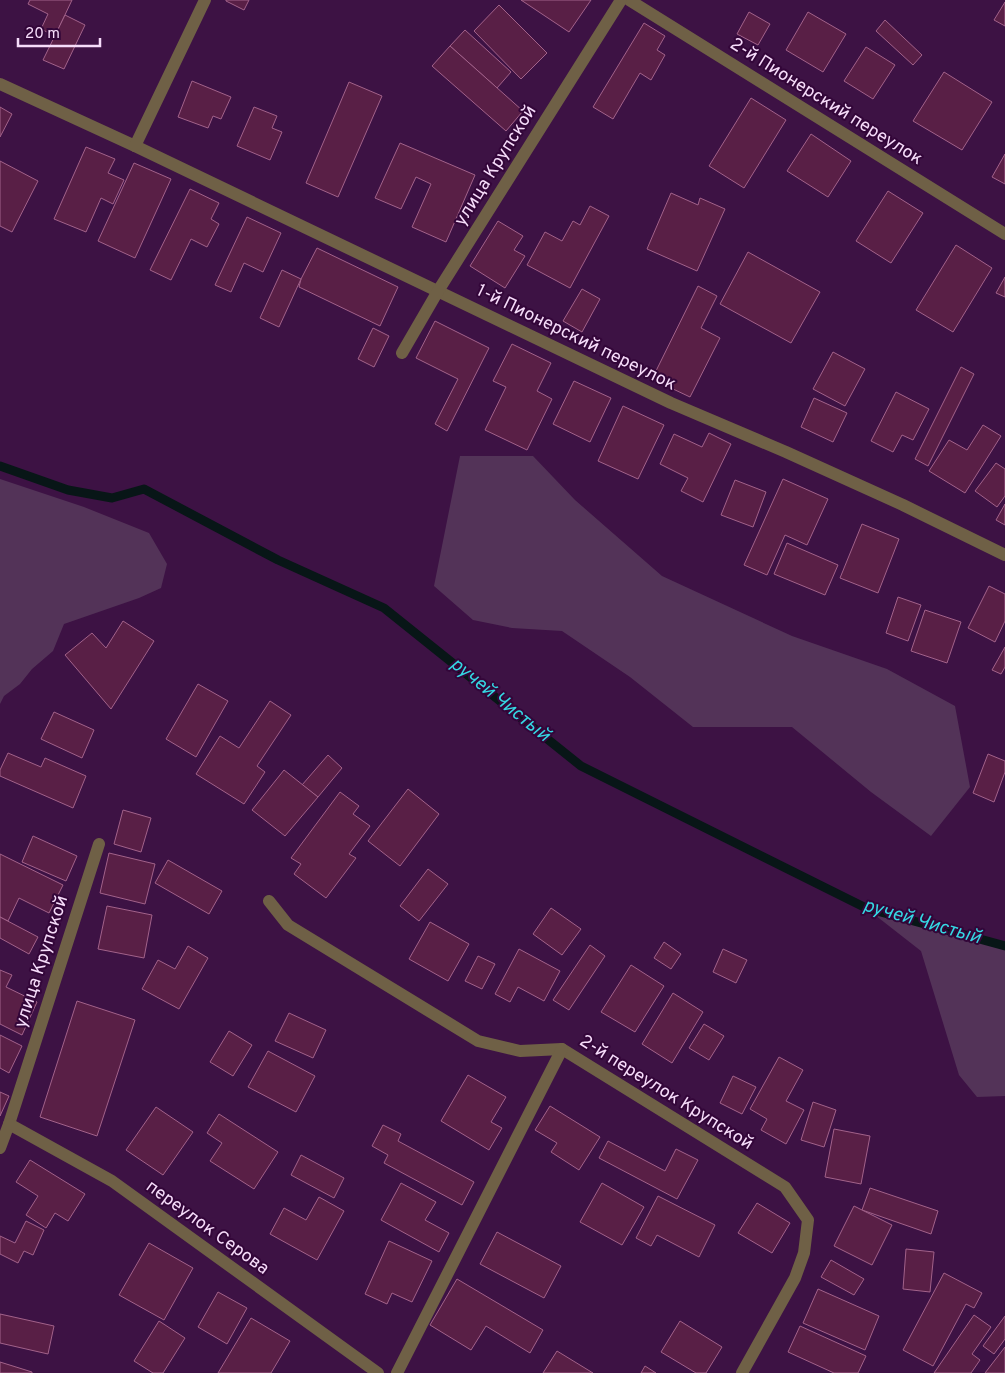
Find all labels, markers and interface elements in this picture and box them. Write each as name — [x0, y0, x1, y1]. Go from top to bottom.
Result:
scale bar — [18, 15, 100, 47]
text: 20 m — [25, 25, 60, 44]
street label: 2-й Пионерский переулок — [725, 33, 927, 171]
street label: улица Крупской — [450, 101, 542, 231]
street label: 1-й Пионерский переулок — [472, 280, 680, 396]
water label: ручей Чистый — [445, 652, 556, 748]
street label: улица Крупской — [10, 893, 74, 1031]
water label: ручей Чистый — [860, 894, 985, 951]
street label: 2-й переулок Крупской — [575, 1030, 757, 1156]
street label: переулок Серова — [141, 1176, 273, 1280]

